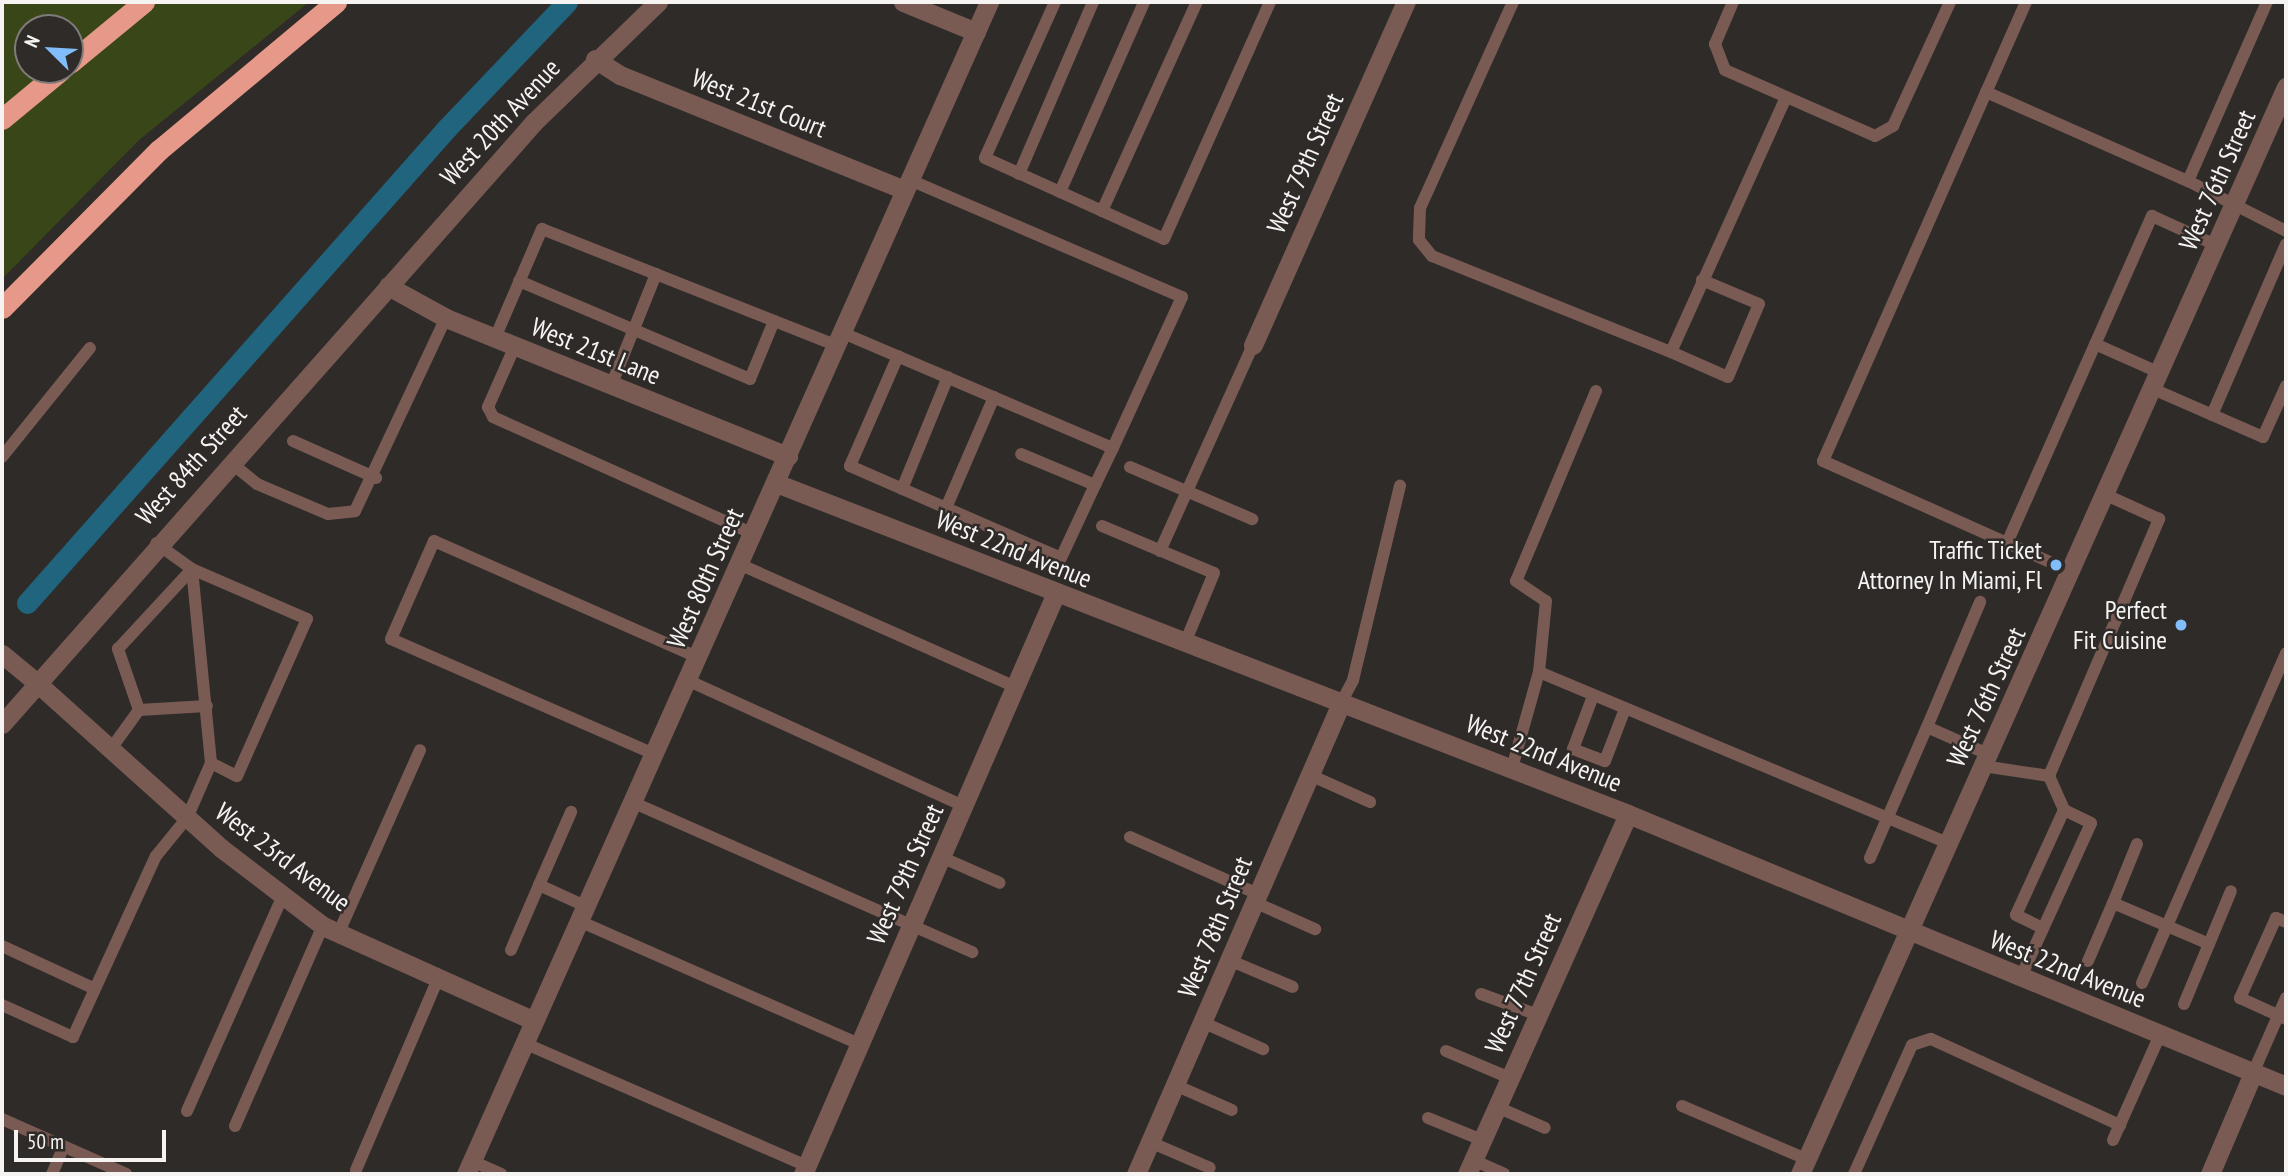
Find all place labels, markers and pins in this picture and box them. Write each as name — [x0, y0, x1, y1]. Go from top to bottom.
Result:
place label: Traffic Ticket Attorney In Miami, Fl — [1855, 534, 2042, 596]
marker: Traffic Ticket Attorney In Miami, Fl — [2048, 557, 2064, 573]
place label: Perfect Fit Cuisine — [2073, 594, 2167, 656]
marker: Perfect Fit Cuisine — [2173, 617, 2189, 633]

